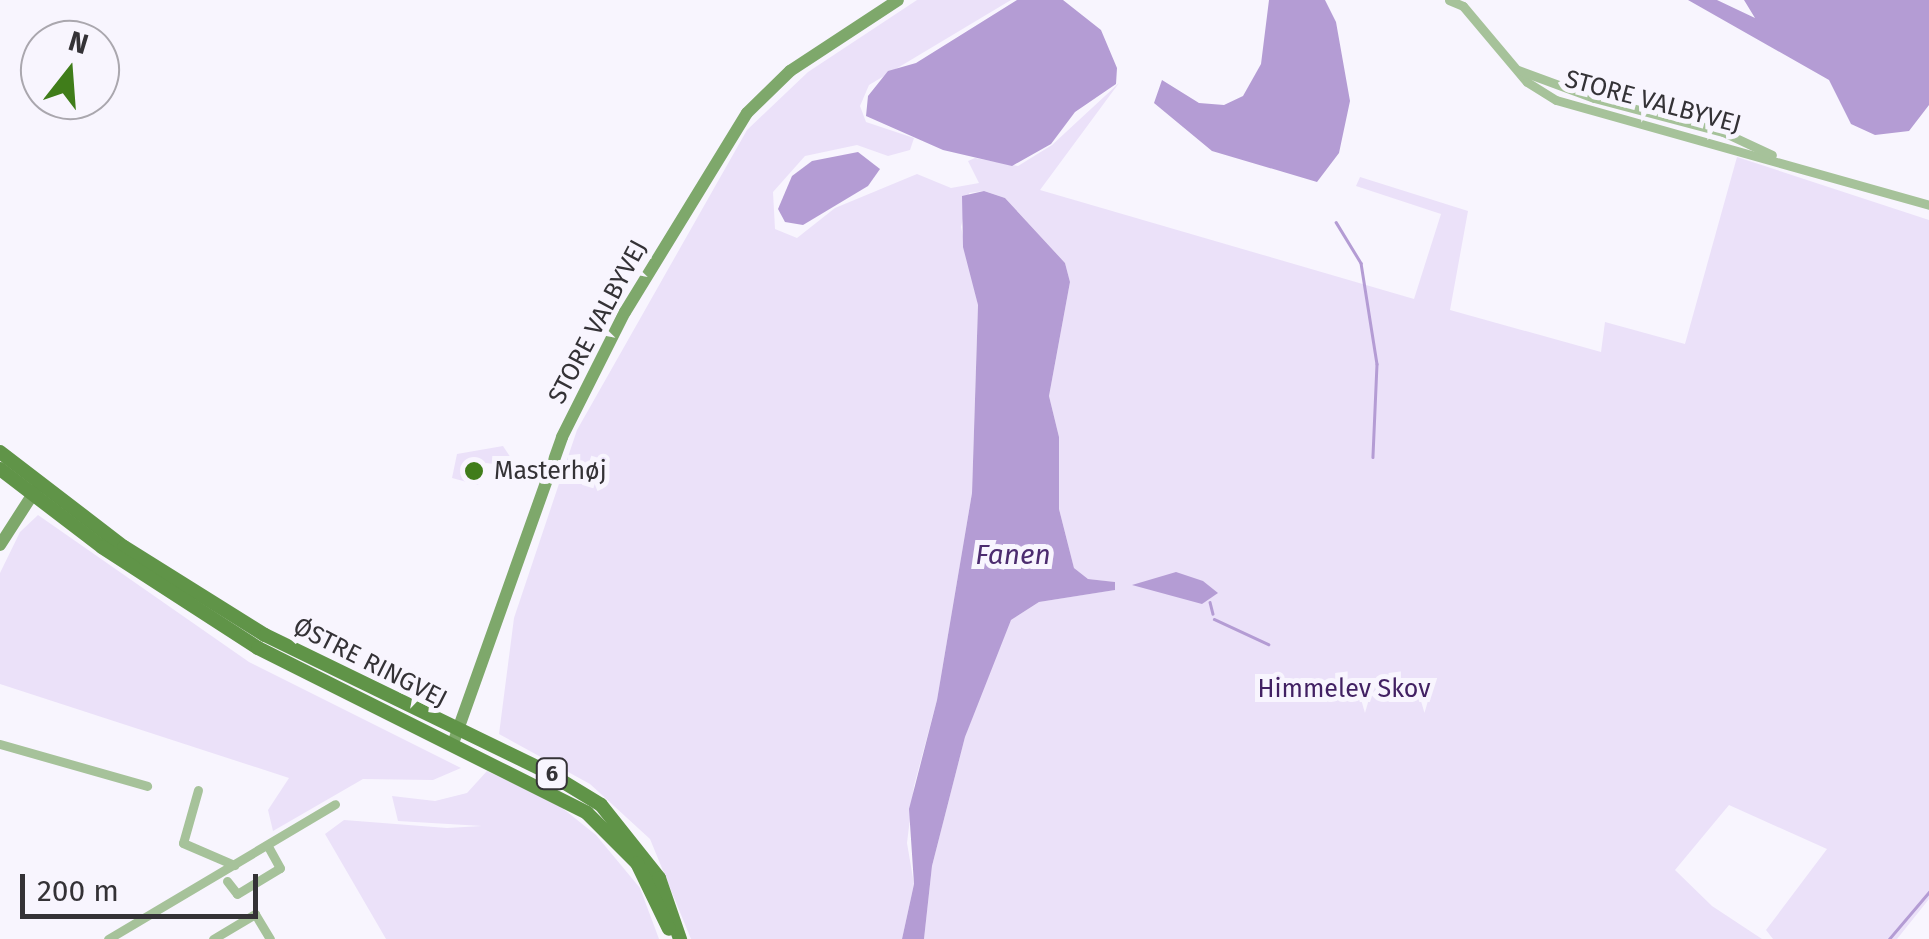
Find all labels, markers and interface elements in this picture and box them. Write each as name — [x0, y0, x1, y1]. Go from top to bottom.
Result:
north arrow — [20, 20, 120, 120]
text: N — [65, 24, 92, 61]
street label: STORE VALBYVEJ — [1562, 64, 1744, 140]
street label: STORE VALBYVEJ — [542, 235, 654, 409]
place label: Masterhøj — [494, 456, 607, 486]
marker: Masterhøj — [463, 460, 485, 482]
water label: Fanen — [975, 538, 1051, 572]
street label: ØSTRE RINGVEJ — [288, 611, 452, 715]
park label: Himmelev Skov — [1257, 674, 1431, 704]
road number: 6 — [534, 757, 570, 791]
scale bar — [25, 854, 262, 916]
text: 200 m — [37, 873, 119, 909]

